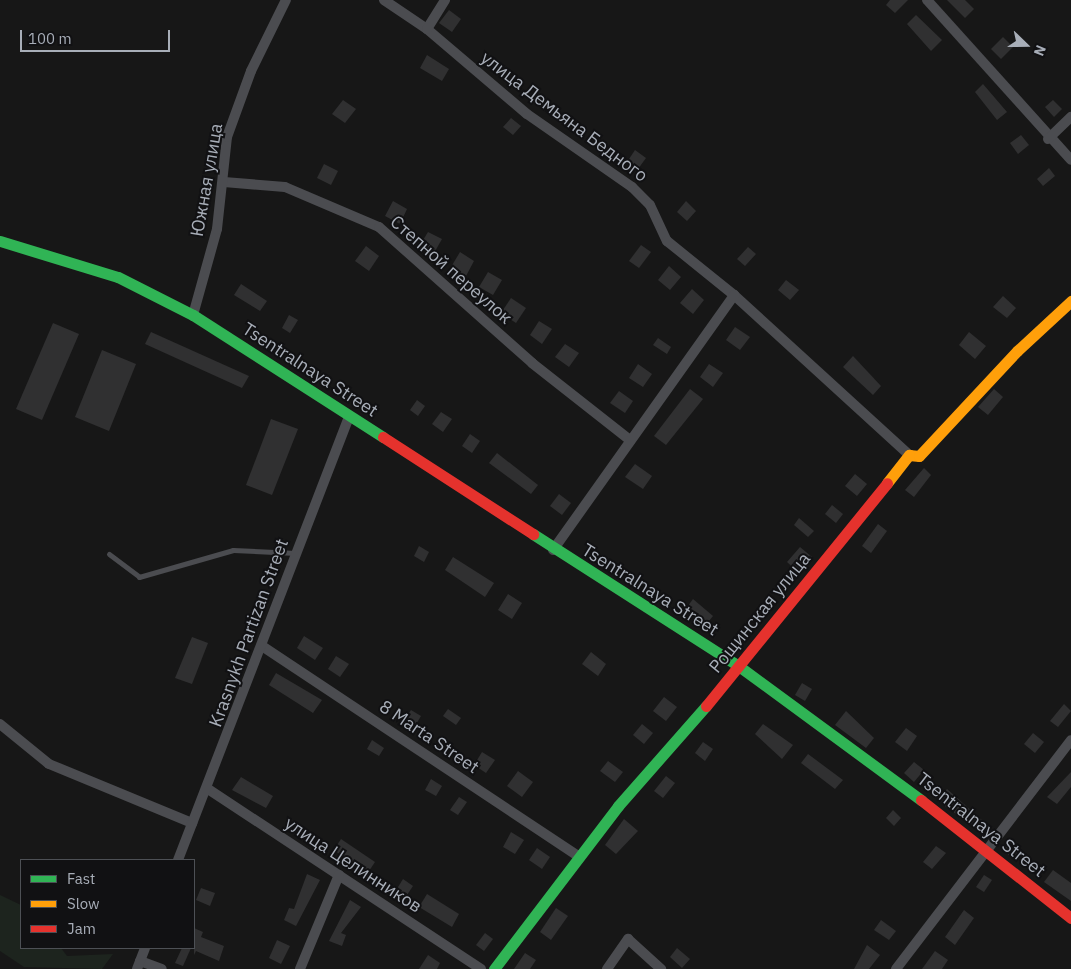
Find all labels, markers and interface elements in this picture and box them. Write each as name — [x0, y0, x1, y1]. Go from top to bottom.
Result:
scale bar — [22, 20, 172, 52]
north arrow — [1001, 20, 1051, 70]
text: 100 m — [28, 29, 72, 48]
text: N — [1030, 43, 1050, 59]
street label: улица Демьяна Бедного — [476, 47, 652, 187]
street label: Южная улица — [186, 122, 228, 238]
street label: Степной переулок — [386, 211, 516, 329]
street label: Tsentralnaya Street — [238, 318, 382, 422]
street label: Krasnykh Partizan Street — [205, 536, 293, 730]
street label: Tsentralnaya Street — [578, 539, 722, 641]
street label: Рощинская улица — [705, 548, 815, 678]
street label: 8 Marta Street — [375, 696, 483, 778]
street label: Tsentralnaya Street — [913, 768, 1049, 882]
street label: улица Целинников — [280, 813, 426, 917]
legend — [20, 859, 195, 949]
text: Fast — [67, 869, 95, 888]
text: Slow — [67, 894, 100, 913]
text: Jam — [67, 919, 96, 938]

